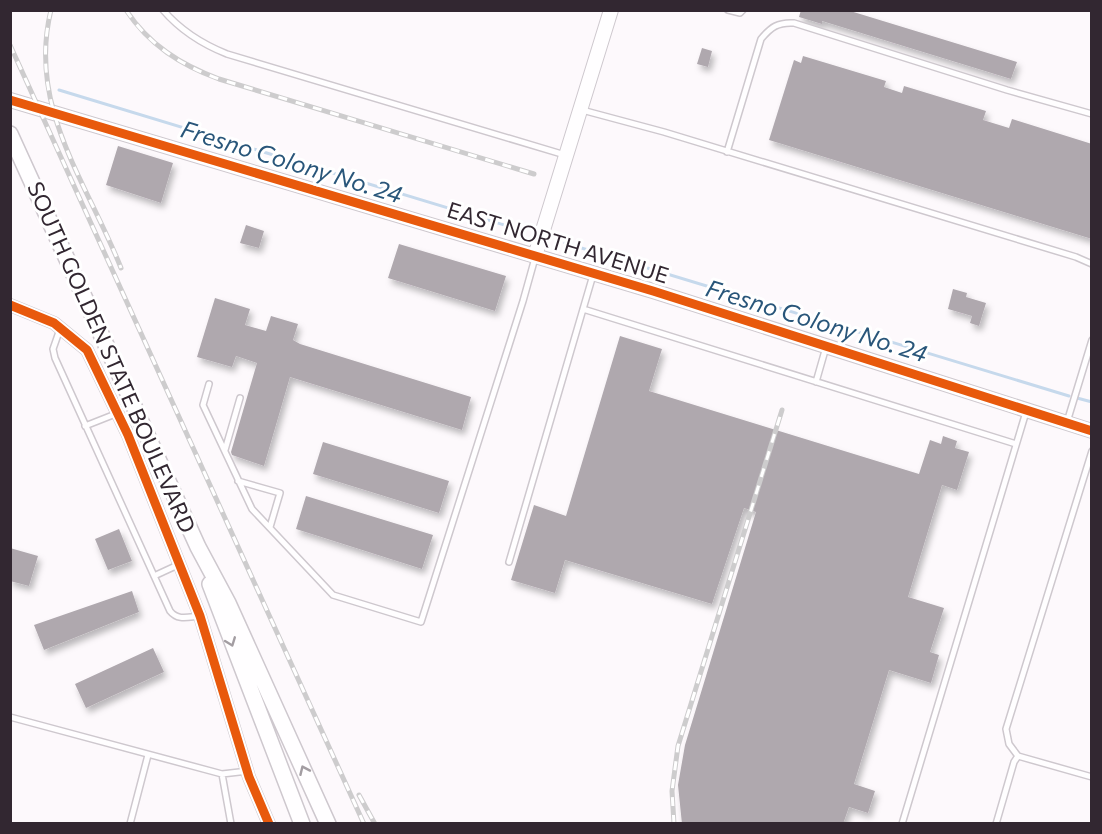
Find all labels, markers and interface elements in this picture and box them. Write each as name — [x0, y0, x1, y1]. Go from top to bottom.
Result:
water label: Fresno Colony No. 24 — [178, 113, 406, 209]
street label: SOUTH GOLDEN STATE BOULEVARD — [22, 177, 202, 537]
street label: EAST NORTH AVENUE — [444, 195, 672, 289]
water label: Fresno Colony No. 24 — [703, 272, 931, 368]
one-way arrow — [224, 636, 236, 647]
one-way arrow — [299, 766, 311, 777]

